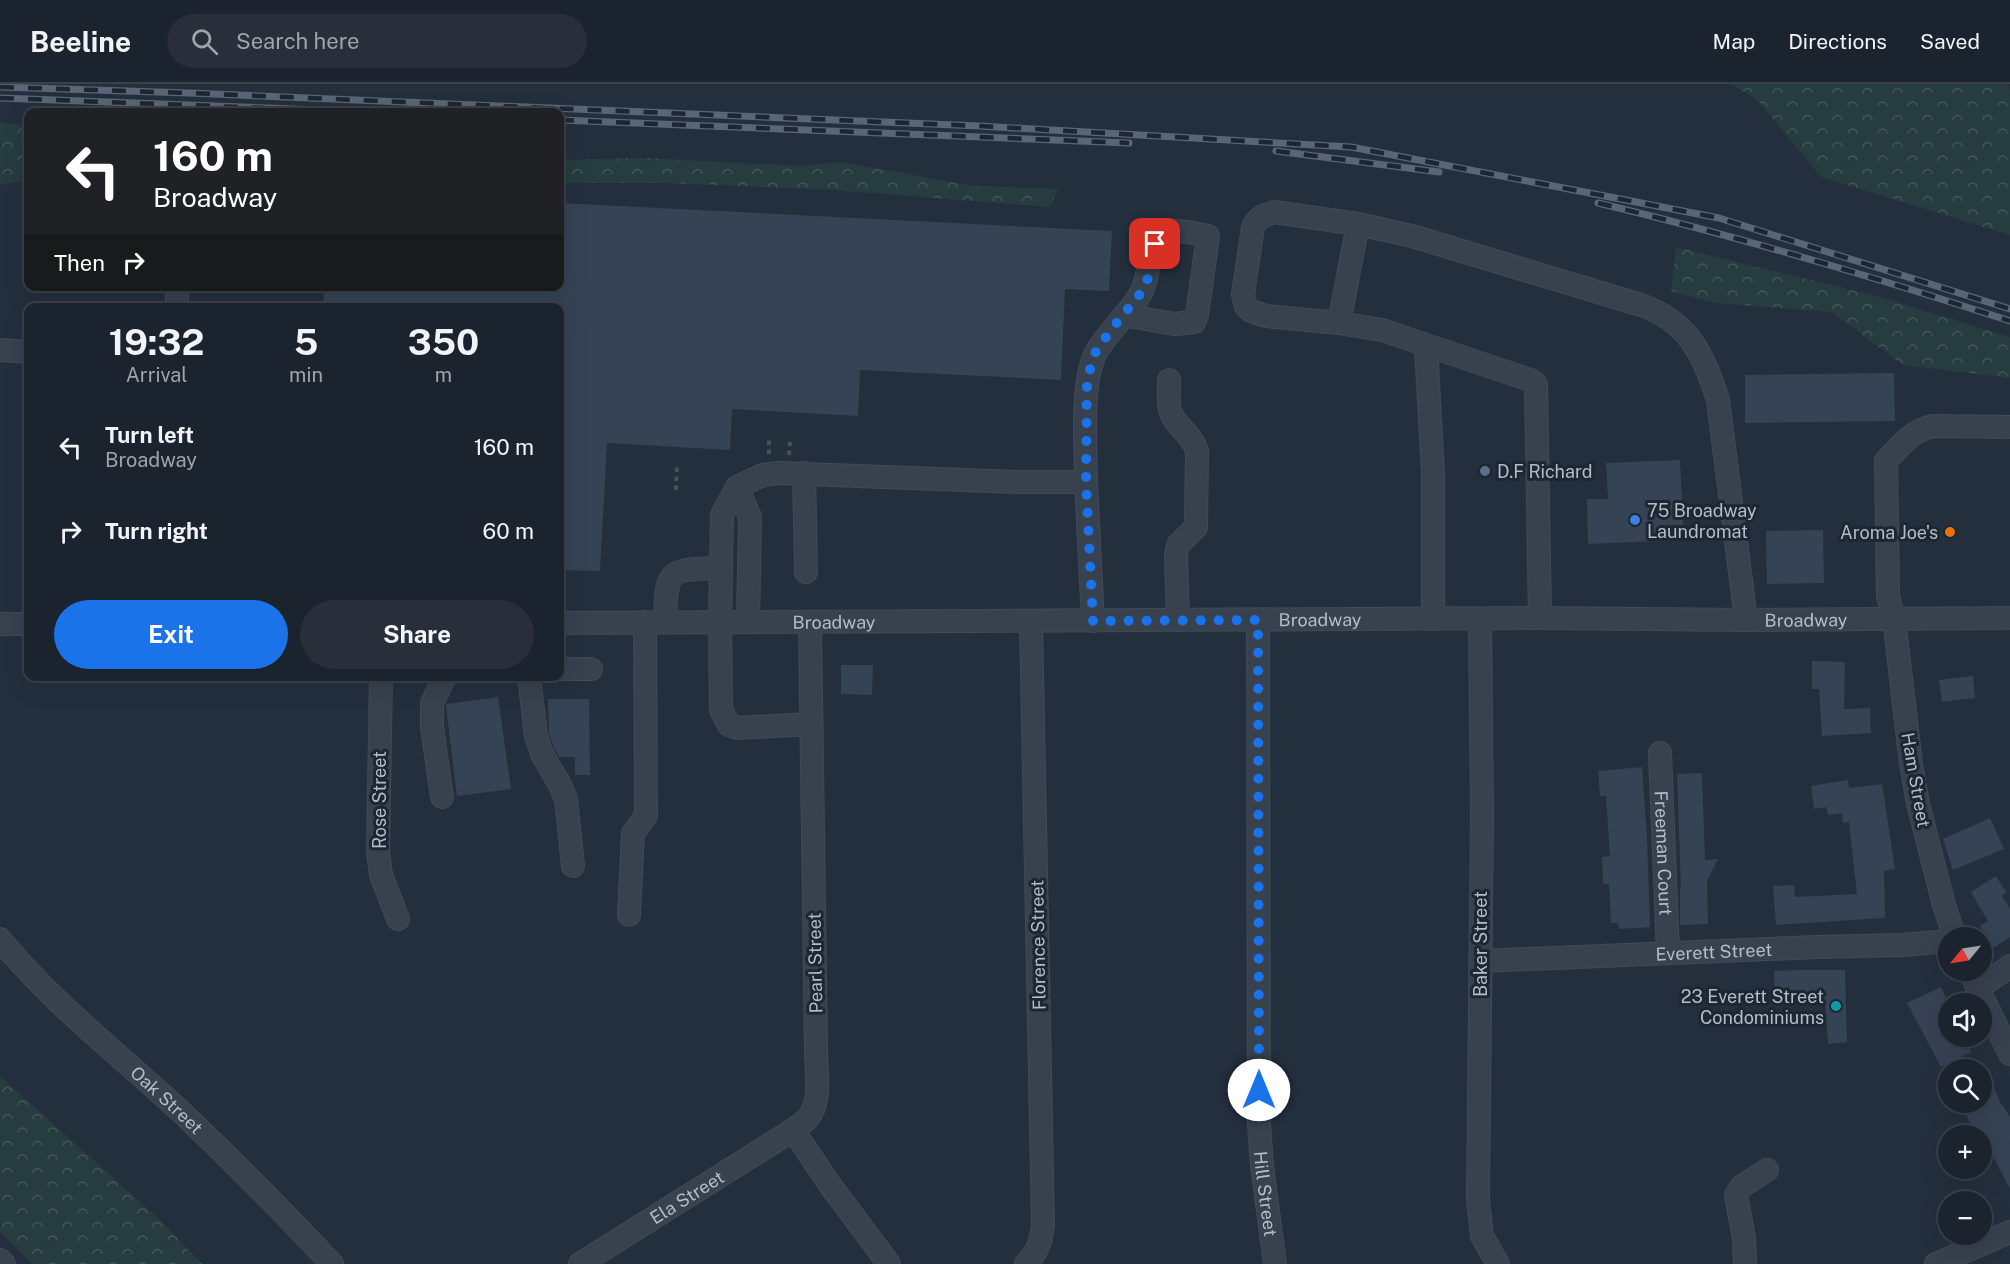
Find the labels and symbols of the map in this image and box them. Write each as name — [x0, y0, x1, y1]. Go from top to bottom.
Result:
pin — [1129, 218, 1180, 269]
place label: D.F Richard — [1497, 461, 1593, 482]
marker: D.F Richard — [1478, 464, 1492, 478]
place label: 75 Broadway Laundromat — [1647, 500, 1757, 542]
marker: 75 Broadway Laundromat — [1628, 513, 1642, 527]
place label: Aroma Joe's — [1840, 522, 1938, 543]
marker: Aroma Joe's — [1943, 525, 1957, 539]
street label: Broadway — [1278, 608, 1362, 630]
street label: Broadway — [1764, 609, 1848, 630]
street label: Broadway — [792, 611, 876, 632]
street label: Ham Street — [1897, 731, 1935, 829]
street label: Rose Street — [369, 751, 390, 849]
street label: Freeman Court — [1651, 790, 1677, 916]
street label: Florence Street — [1026, 880, 1050, 1010]
street label: Baker Street — [1470, 891, 1491, 997]
street label: Pearl Street — [804, 912, 826, 1014]
north arrow — [1938, 927, 1992, 981]
street label: Everett Street — [1655, 938, 1773, 964]
place label: 23 Everett Street Condominiums — [1681, 986, 1824, 1028]
marker: 23 Everett Street Condominiums — [1829, 999, 1843, 1013]
position arrow — [1227, 1058, 1291, 1122]
street label: Oak Street — [127, 1062, 207, 1138]
street label: Hill Street — [1250, 1150, 1282, 1238]
street label: Ela Street — [646, 1166, 727, 1228]

